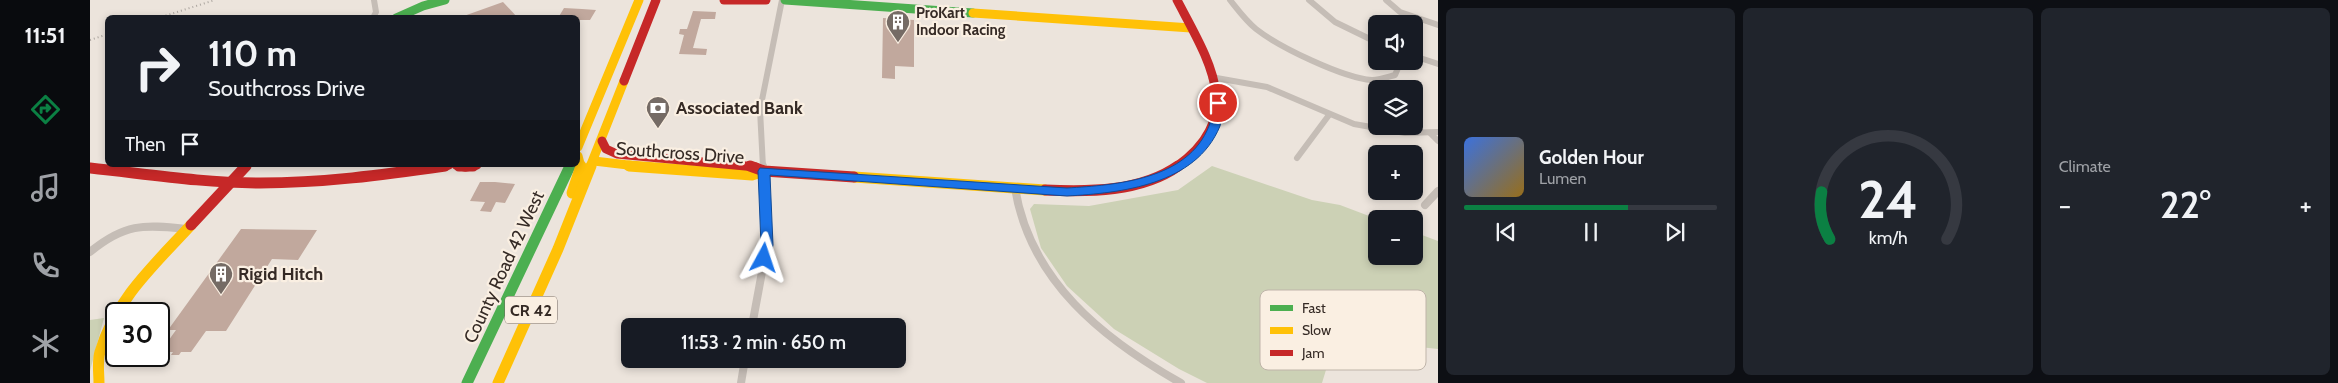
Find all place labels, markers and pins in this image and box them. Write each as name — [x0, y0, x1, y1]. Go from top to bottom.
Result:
place label: ProKart Indoor Racing — [916, 4, 1006, 39]
building icon: ProKart Indoor Racing — [885, 9, 911, 43]
pin — [1197, 82, 1239, 124]
bank icon: Associated Bank — [645, 95, 671, 129]
place label: Associated Bank — [676, 97, 803, 119]
building icon: Rigid Hitch — [208, 261, 234, 295]
place label: Rigid Hitch — [238, 263, 323, 285]

